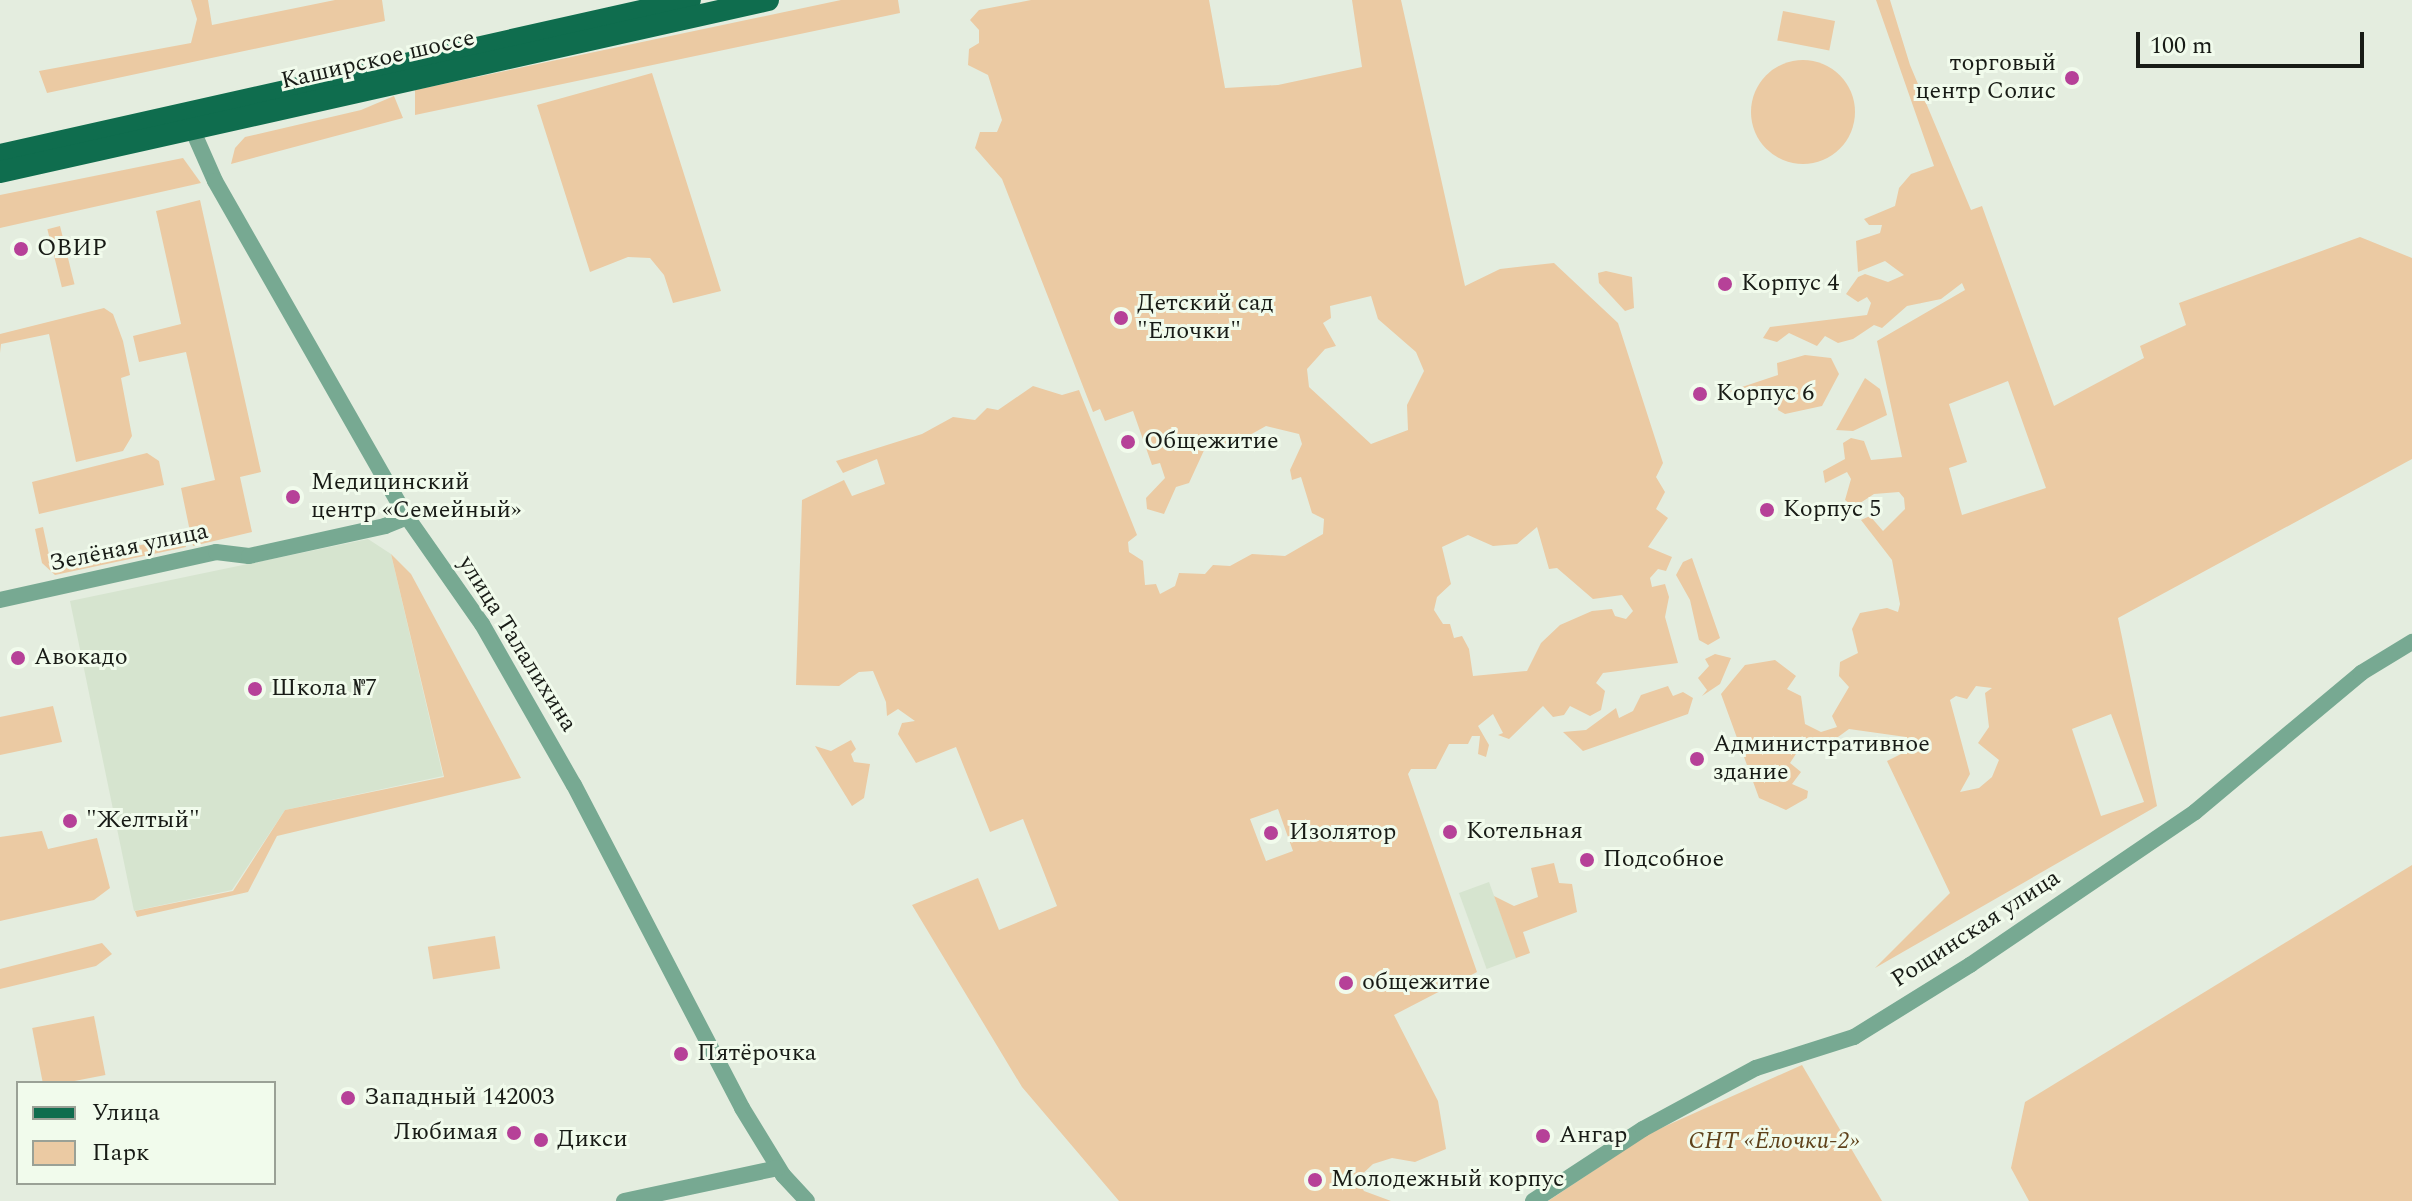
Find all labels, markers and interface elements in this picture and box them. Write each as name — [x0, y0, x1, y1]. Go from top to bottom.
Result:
scale bar — [2140, 16, 2368, 66]
street label: Каширское шоссе — [278, 24, 478, 96]
text: 100 m — [2150, 28, 2213, 64]
place label: торговый центр Солис — [1915, 50, 2056, 106]
marker: торговый центр Солис — [2063, 69, 2081, 87]
place label: ОВИР — [37, 235, 107, 263]
marker: ОВИР — [12, 240, 30, 258]
place label: Корпус 4 — [1741, 270, 1839, 298]
marker: Корпус 4 — [1716, 275, 1734, 293]
place label: Детский сад "Елочки" — [1137, 290, 1274, 346]
marker: Детский сад "Елочки" — [1112, 309, 1130, 327]
place label: Корпус 6 — [1716, 380, 1814, 408]
marker: Корпус 6 — [1691, 385, 1709, 403]
place label: Общежитие — [1144, 428, 1279, 456]
marker: Общежитие — [1119, 433, 1137, 451]
place label: Медицинский центр «Семейный» — [311, 469, 521, 525]
marker: Медицинский центр «Семейный» — [282, 486, 304, 508]
place label: Корпус 5 — [1783, 496, 1881, 524]
marker: Корпус 5 — [1758, 501, 1776, 519]
street label: Зелёная улица — [47, 517, 211, 579]
street label: улица Талалихина — [451, 551, 583, 737]
place label: Авокадо — [34, 644, 128, 672]
marker: Авокадо — [9, 649, 27, 667]
place label: Школа №7 — [271, 675, 377, 703]
marker: Школа №7 — [246, 680, 264, 698]
place label: Административное здание — [1713, 731, 1930, 787]
marker: Административное здание — [1688, 750, 1706, 768]
place label: "Желтый" — [86, 807, 200, 835]
marker: "Желтый" — [61, 812, 79, 830]
place label: Котельная — [1466, 818, 1583, 846]
place label: Изолятор — [1289, 819, 1396, 847]
marker: Изолятор — [1260, 822, 1282, 844]
marker: Котельная — [1441, 823, 1459, 841]
place label: Подсобное — [1603, 846, 1724, 874]
marker: Подсобное — [1578, 851, 1596, 869]
street label: Рощинская улица — [1886, 864, 2066, 994]
place label: общежитие — [1362, 969, 1490, 997]
marker: общежитие — [1337, 974, 1355, 992]
place label: Пятёрочка — [697, 1040, 816, 1068]
marker: Пятёрочка — [672, 1045, 690, 1063]
legend — [16, 1081, 276, 1185]
place label: Западный 142003 — [364, 1084, 554, 1112]
marker: Западный 142003 — [339, 1089, 357, 1107]
text: Улица — [92, 1095, 160, 1131]
place label: Любимая — [394, 1119, 498, 1147]
place label: Ангар — [1559, 1122, 1627, 1150]
marker: Любимая — [505, 1124, 523, 1142]
place label: Дикси — [557, 1126, 628, 1154]
marker: Ангар — [1534, 1127, 1552, 1145]
park label: СНТ «Ёлочки-2» — [1689, 1128, 1859, 1156]
marker: Дикси — [532, 1131, 550, 1149]
text: Парк — [92, 1135, 149, 1171]
place label: Молодежный корпус — [1331, 1166, 1565, 1194]
marker: Молодежный корпус — [1306, 1171, 1324, 1189]

